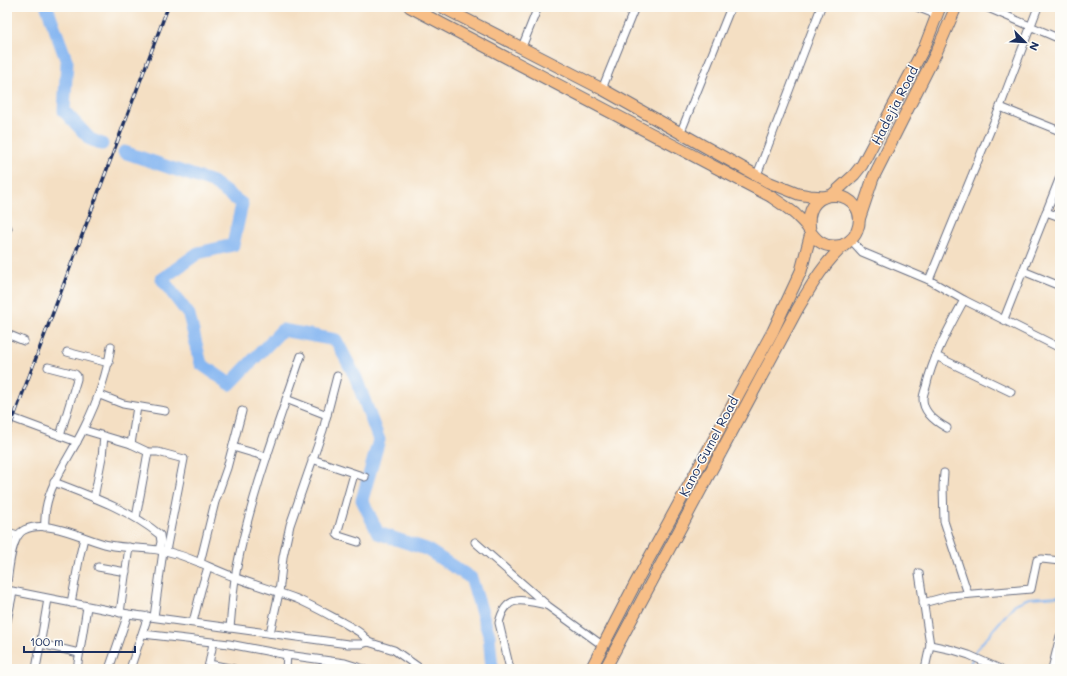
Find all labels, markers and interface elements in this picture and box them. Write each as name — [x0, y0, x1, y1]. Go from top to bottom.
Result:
north arrow — [1005, 22, 1045, 62]
text: N — [1026, 39, 1043, 53]
street label: Hadejia Road — [867, 63, 921, 147]
street label: Kano-Gumel Road — [674, 393, 742, 499]
scale bar — [24, 628, 135, 654]
text: 100 m — [30, 633, 64, 649]

